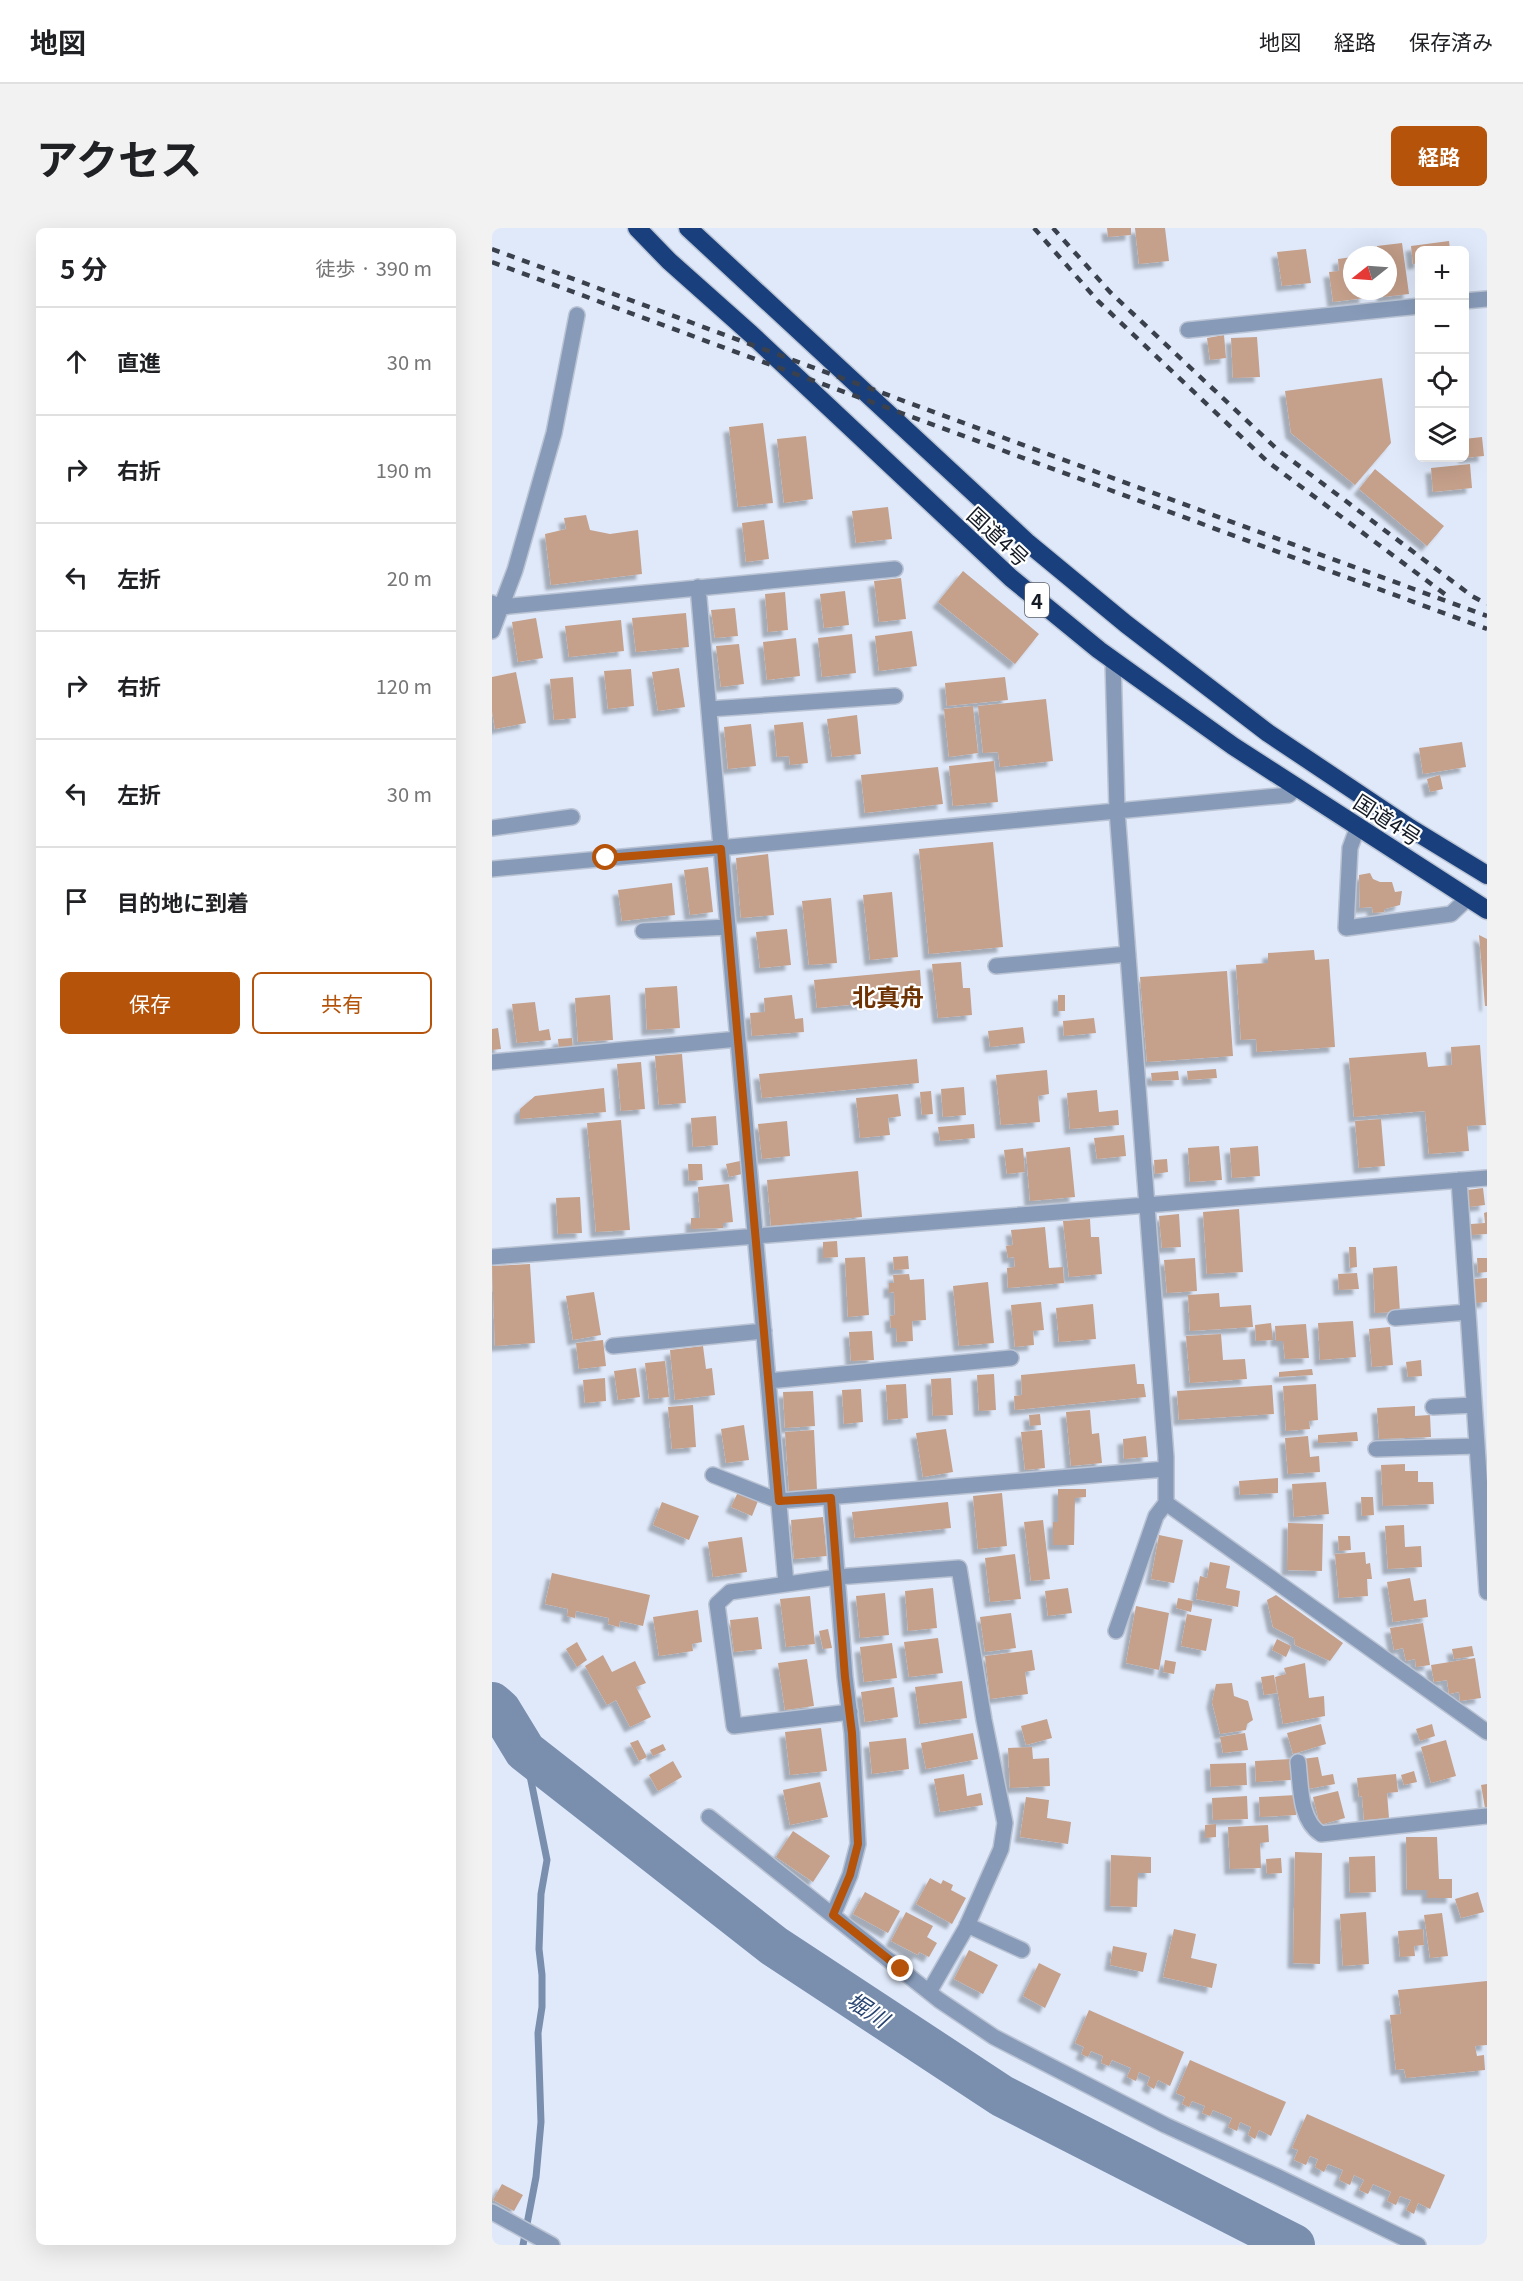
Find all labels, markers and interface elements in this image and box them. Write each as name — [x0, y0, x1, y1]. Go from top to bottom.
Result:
text: 地図 — [30, 21, 86, 61]
text: 地図 — [1259, 26, 1301, 56]
text: 経路 — [1334, 26, 1376, 56]
text: 保存済み — [1409, 26, 1493, 56]
text: アクセス — [36, 126, 202, 187]
button: 経路 — [1391, 126, 1487, 186]
north arrow — [1343, 246, 1397, 300]
map controls — [1415, 246, 1469, 462]
button: + — [1415, 246, 1469, 300]
text: 5 分 — [60, 249, 107, 286]
text: 徒歩 · 390 m — [316, 253, 432, 282]
button: − — [1415, 300, 1469, 354]
icon: ahead — [60, 345, 93, 378]
text: 直進 — [117, 345, 161, 377]
text: 30 m — [387, 347, 432, 376]
button: locate — [1415, 354, 1469, 408]
button: layers — [1415, 408, 1469, 462]
icon: right — [60, 453, 93, 486]
text: 右折 — [117, 453, 161, 485]
text: 190 m — [376, 455, 432, 484]
street label: 国道4号 — [961, 500, 1037, 572]
icon: left — [60, 561, 93, 594]
text: 左折 — [117, 561, 161, 593]
text: 20 m — [387, 563, 432, 592]
road number: 4 — [1025, 583, 1049, 617]
icon: right — [60, 669, 93, 702]
text: 右折 — [117, 669, 161, 701]
text: 120 m — [376, 671, 432, 700]
icon: left — [60, 777, 93, 810]
text: 左折 — [117, 777, 161, 809]
text: 30 m — [387, 779, 432, 808]
street label: 国道4号 — [1349, 786, 1427, 852]
route start — [592, 844, 618, 870]
icon: arrive — [60, 885, 93, 918]
text: 目的地に到着 — [117, 885, 249, 917]
button: 保存 — [60, 972, 240, 1034]
button: 共有 — [252, 972, 432, 1034]
district label: 北真舟 — [852, 978, 924, 1013]
route end — [887, 1955, 913, 1981]
water label: 堀川 — [842, 1983, 898, 2034]

